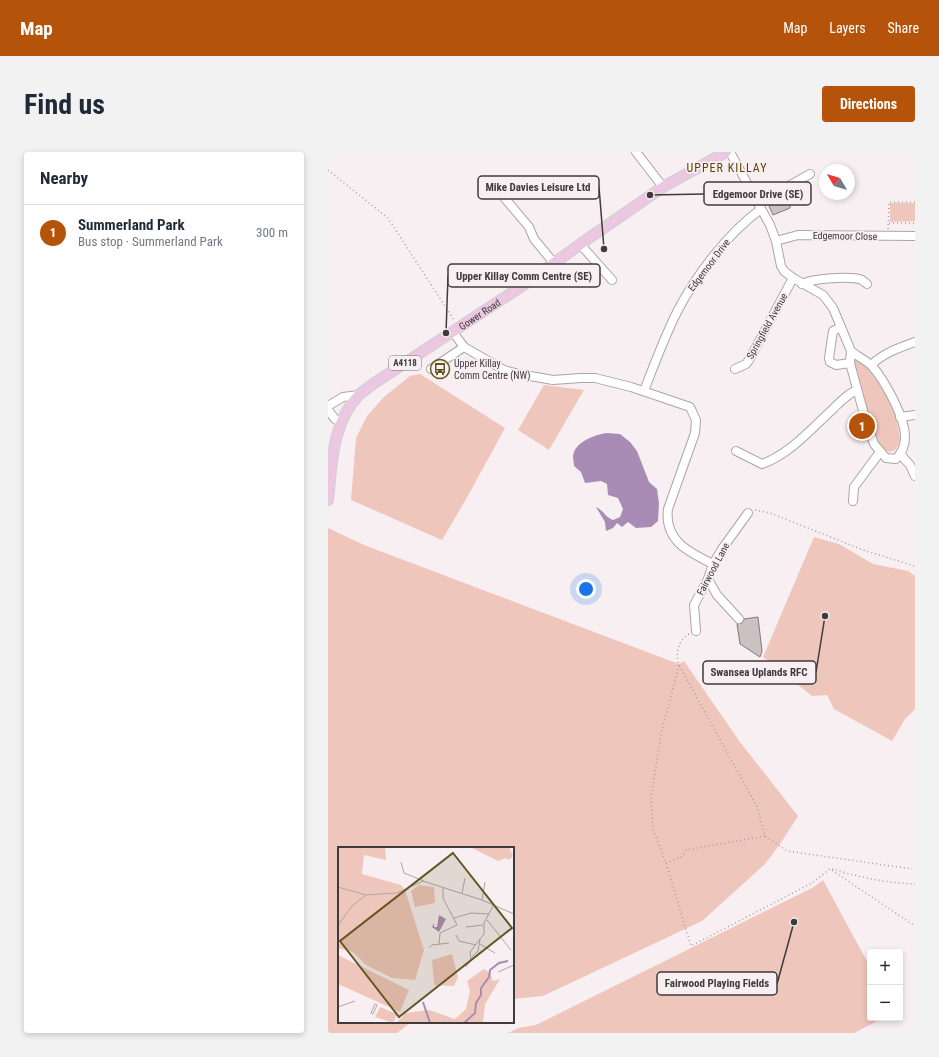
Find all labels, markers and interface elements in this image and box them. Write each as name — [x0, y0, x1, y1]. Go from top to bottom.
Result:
text: Map — [20, 17, 53, 40]
text: Map — [783, 20, 807, 36]
text: Layers — [829, 20, 866, 36]
text: Share — [888, 20, 919, 36]
button: Directions — [822, 86, 915, 122]
text: Find us — [24, 88, 105, 121]
district label: UPPER KILLAY — [687, 161, 767, 175]
north arrow — [819, 164, 855, 200]
text: Nearby — [40, 168, 88, 188]
callout: Mike Davies Leisure Ltd — [478, 176, 599, 199]
text: Mike Davies Leisure Ltd — [485, 181, 591, 194]
callout: Edgemoor Drive (SE) — [704, 182, 811, 205]
text: Edgemoor Drive (SE) — [713, 188, 803, 201]
text: Summerland Park — [78, 216, 185, 234]
text: 1 — [50, 225, 56, 240]
text: 300 m — [256, 225, 288, 240]
street label: Edgemoor Close — [813, 230, 878, 242]
text: Bus stop · Summerland Park — [78, 234, 223, 249]
street label: Edgemoor Drive — [686, 237, 732, 293]
callout: Upper Killay Comm Centre (SE) — [448, 264, 600, 287]
text: Upper Killay Comm Centre (SE) — [456, 270, 592, 283]
street label: Springfield Avenue — [744, 291, 790, 361]
street label: Gower Road — [457, 296, 502, 332]
road number: A4118 — [389, 356, 421, 370]
bus stop icon: Upper Killay Comm Centre (NW) — [429, 358, 451, 380]
place label: Upper Killay Comm Centre (NW) — [454, 358, 530, 382]
pin: 1 — [849, 411, 875, 441]
street label: Fairwood Lane — [695, 541, 732, 597]
your location — [576, 579, 596, 599]
callout: Swansea Uplands RFC — [703, 661, 816, 684]
text: Swansea Uplands RFC — [710, 666, 808, 679]
inset map — [338, 847, 514, 1023]
map controls — [867, 949, 903, 1021]
button: + — [867, 949, 903, 985]
callout: Fairwood Playing Fields — [657, 972, 777, 995]
text: Fairwood Playing Fields — [665, 977, 769, 990]
button: − — [867, 985, 903, 1021]

